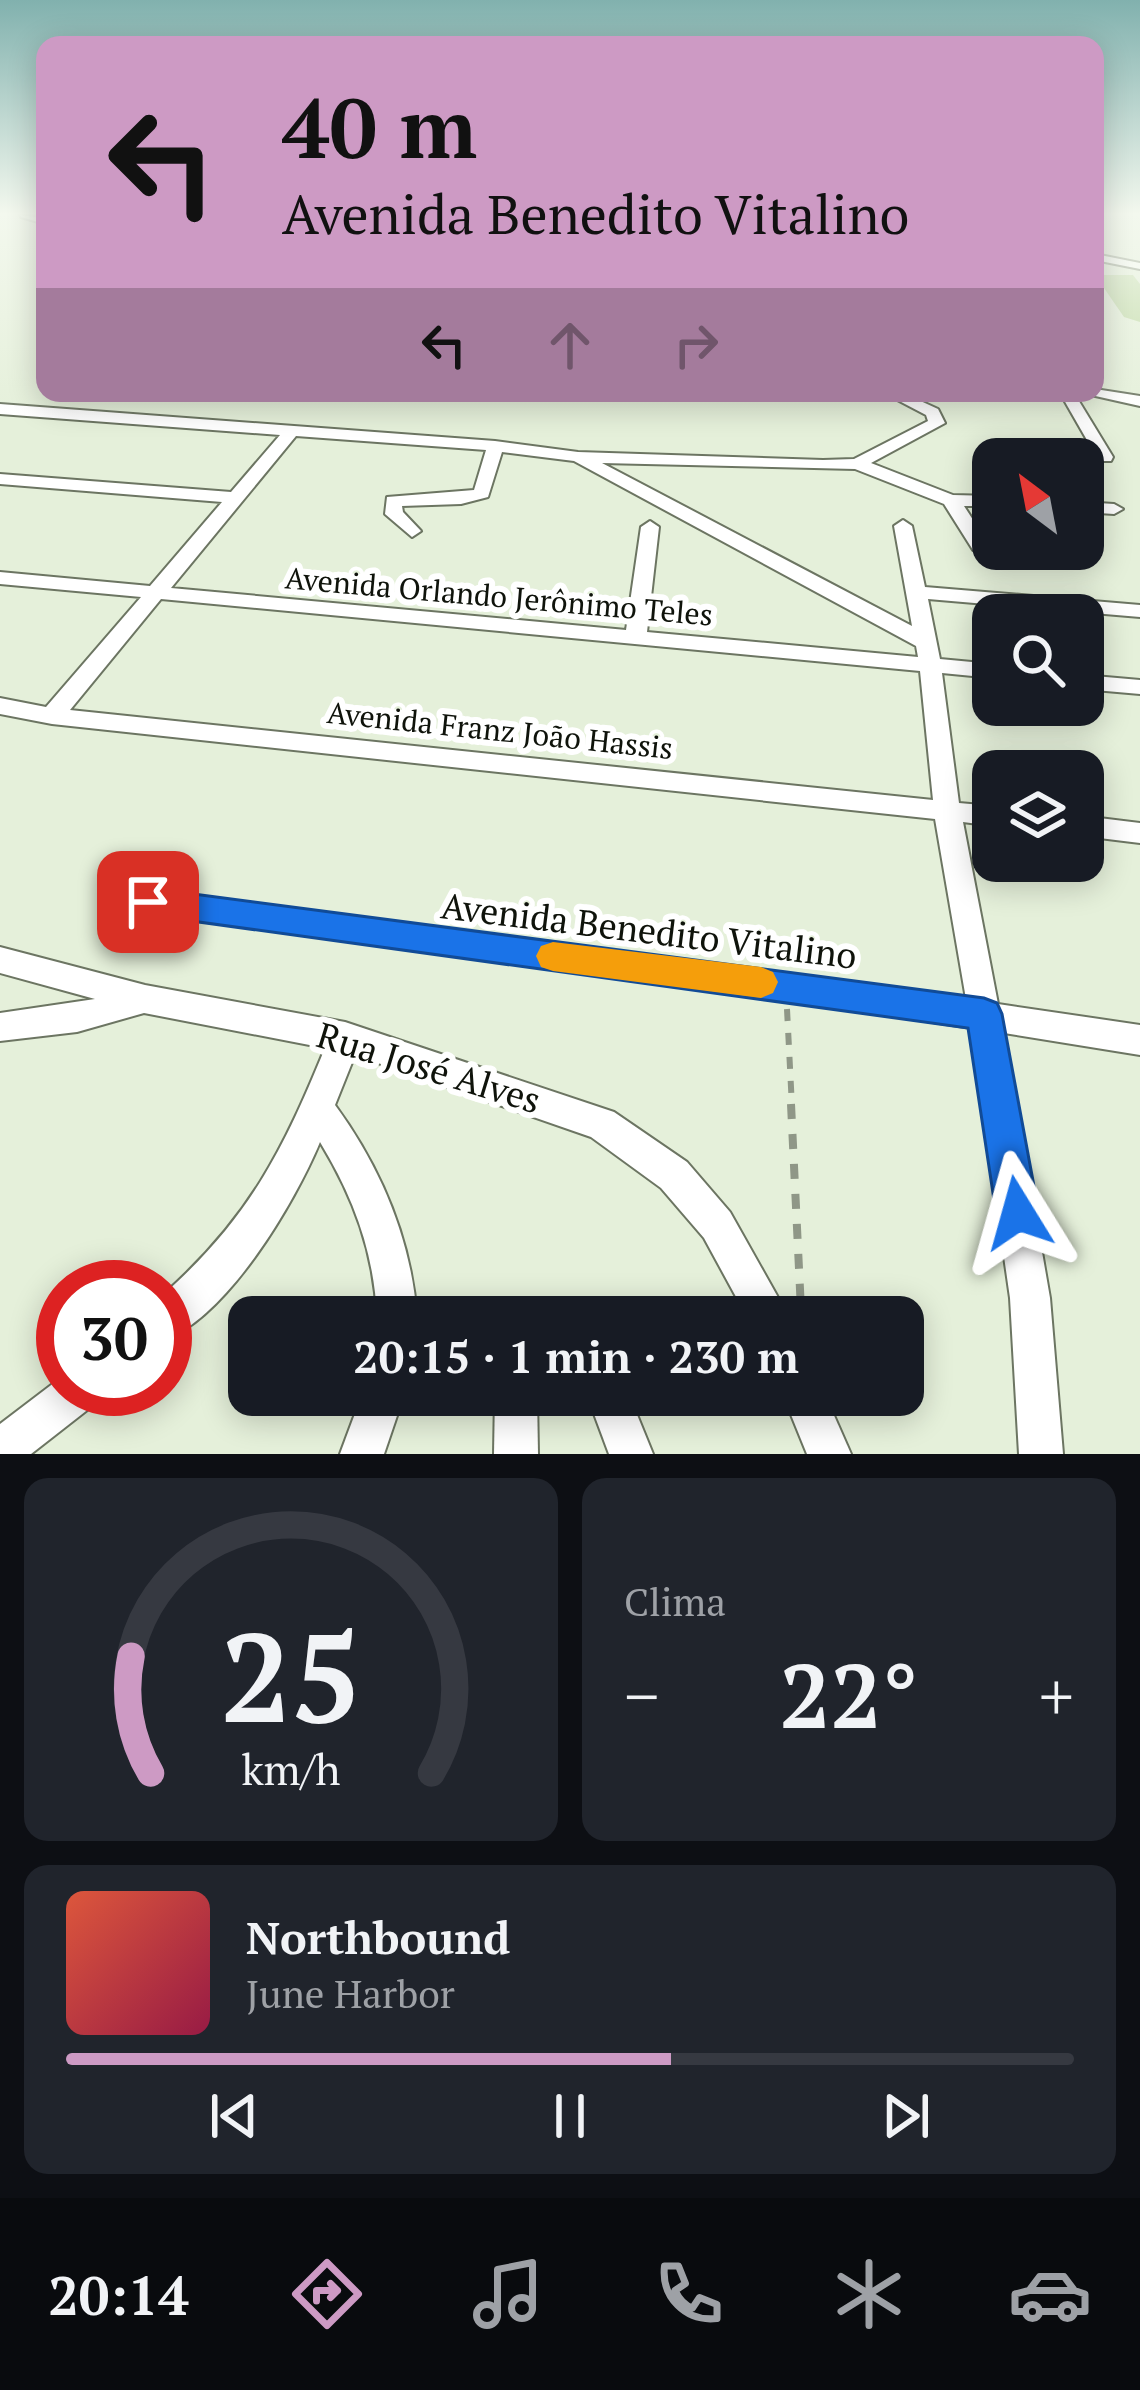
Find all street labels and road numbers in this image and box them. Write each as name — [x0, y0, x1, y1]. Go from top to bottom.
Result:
street label: Avenida Orlando Jerônimo Teles — [283, 557, 715, 635]
street label: Avenida Franz João Hassis — [325, 692, 675, 768]
street label: Avenida Benedito Vitalino — [439, 881, 859, 979]
street label: Rua José Alves — [312, 1011, 546, 1123]

